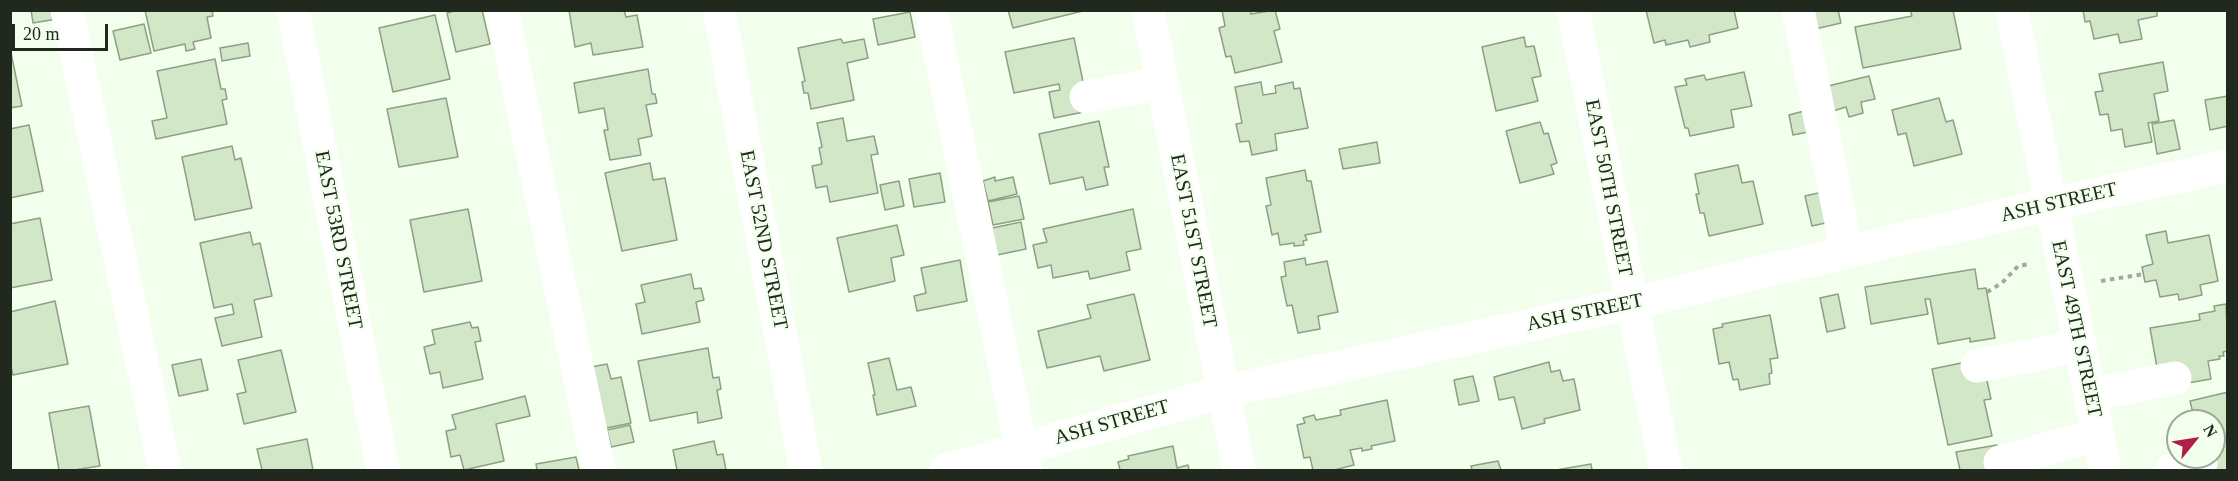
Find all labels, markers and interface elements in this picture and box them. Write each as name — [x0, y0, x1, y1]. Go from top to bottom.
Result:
scale bar — [15, 12, 111, 50]
text: 20 m — [23, 24, 60, 44]
street label: EAST 50TH STREET — [1579, 97, 1637, 279]
street label: EAST 52ND STREET — [734, 148, 792, 332]
street label: EAST 53RD STREET — [309, 149, 367, 331]
street label: EAST 51ST STREET — [1164, 152, 1222, 330]
street label: ASH STREET — [1999, 178, 2119, 228]
street label: EAST 49TH STREET — [2046, 238, 2106, 420]
street label: ASH STREET — [1525, 289, 1645, 337]
street label: ASH STREET — [1052, 395, 1172, 451]
north arrow — [2166, 409, 2226, 469]
text: N — [2200, 421, 2221, 440]

